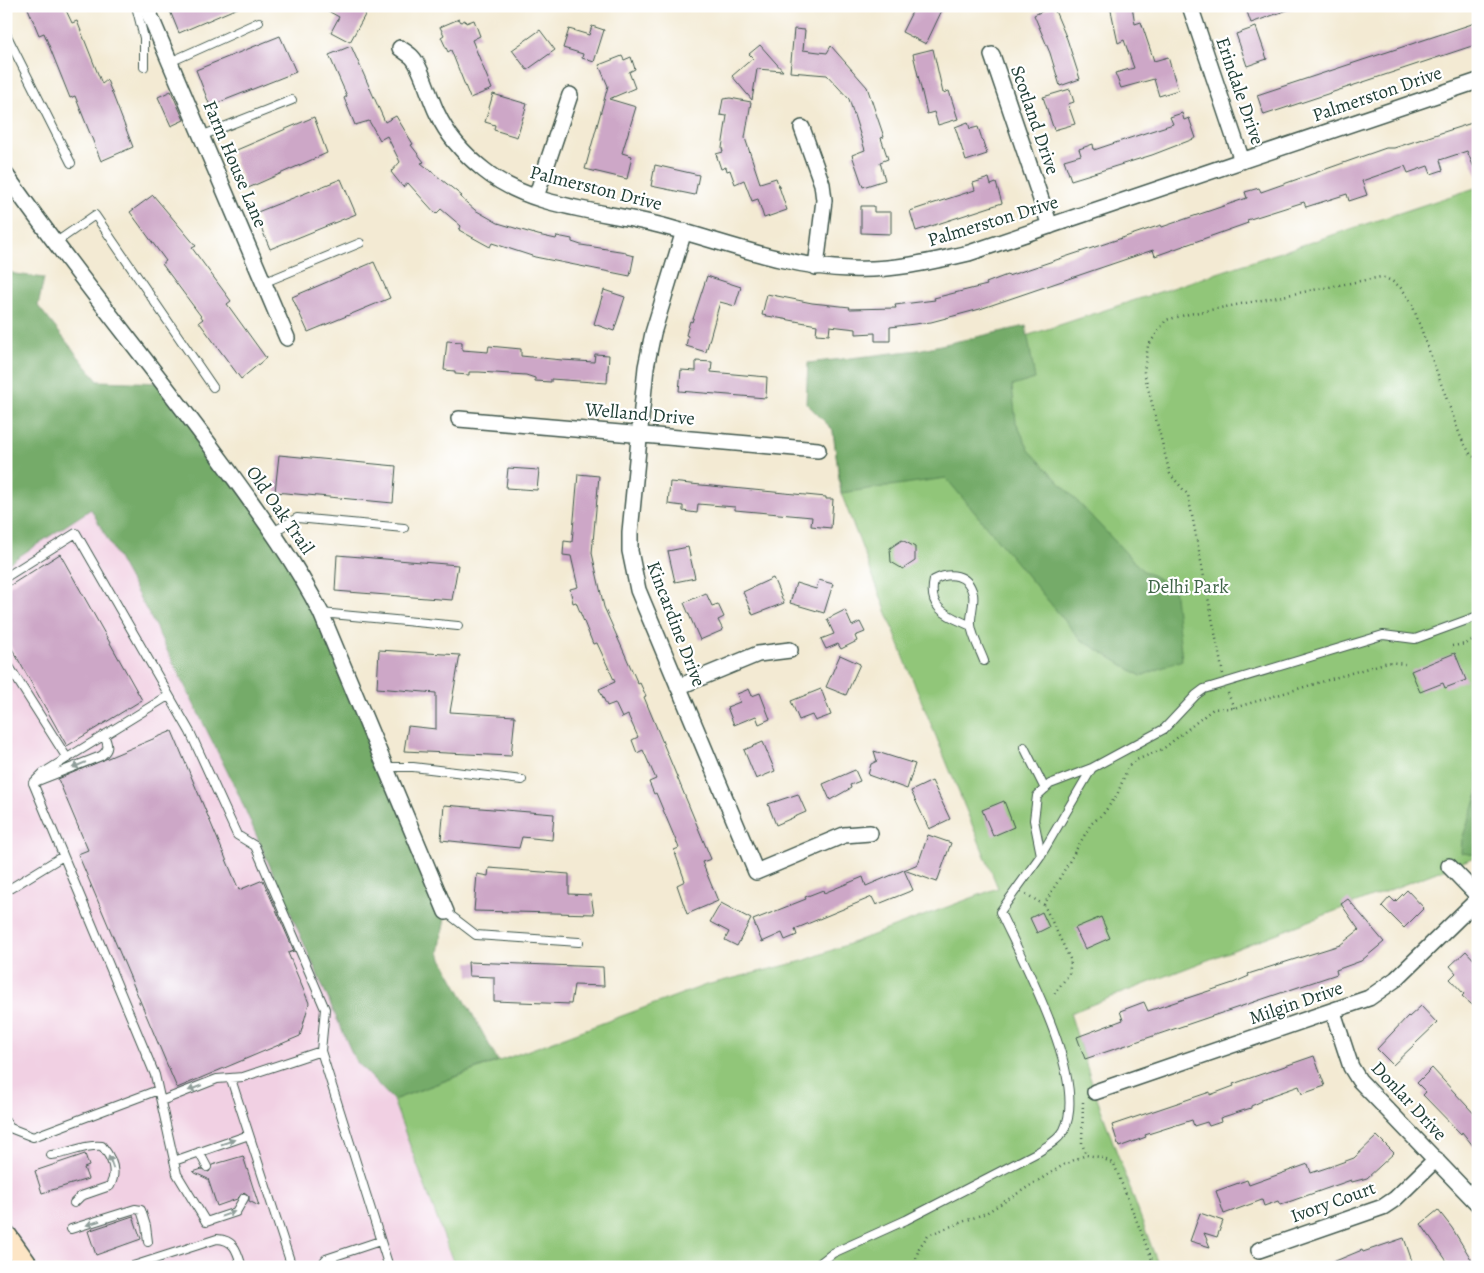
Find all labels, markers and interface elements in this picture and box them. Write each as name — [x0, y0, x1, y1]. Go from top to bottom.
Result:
street label: Erindale Drive — [1209, 34, 1271, 148]
street label: Palmerston Drive — [1309, 60, 1445, 128]
street label: Scotland Drive — [1004, 62, 1066, 178]
street label: Farm House Lane — [197, 96, 273, 232]
street label: Palmerston Drive — [527, 159, 665, 217]
street label: Palmerston Drive — [924, 189, 1062, 253]
street label: Welland Drive — [583, 396, 696, 432]
street label: Old Oak Trail — [240, 460, 320, 560]
street label: Kincardine Drive — [640, 558, 712, 690]
park label: Delhi Park — [1147, 574, 1229, 600]
one-way arrow — [72, 762, 86, 770]
street label: Milgin Drive — [1246, 975, 1346, 1031]
street label: Donlar Drive — [1365, 1055, 1453, 1147]
one-way arrow — [188, 1084, 203, 1092]
one-way arrow — [221, 1138, 236, 1145]
one-way arrow — [107, 1154, 114, 1169]
street label: Ivory Court — [1287, 1175, 1379, 1229]
one-way arrow — [221, 1210, 236, 1218]
one-way arrow — [85, 1219, 100, 1227]

